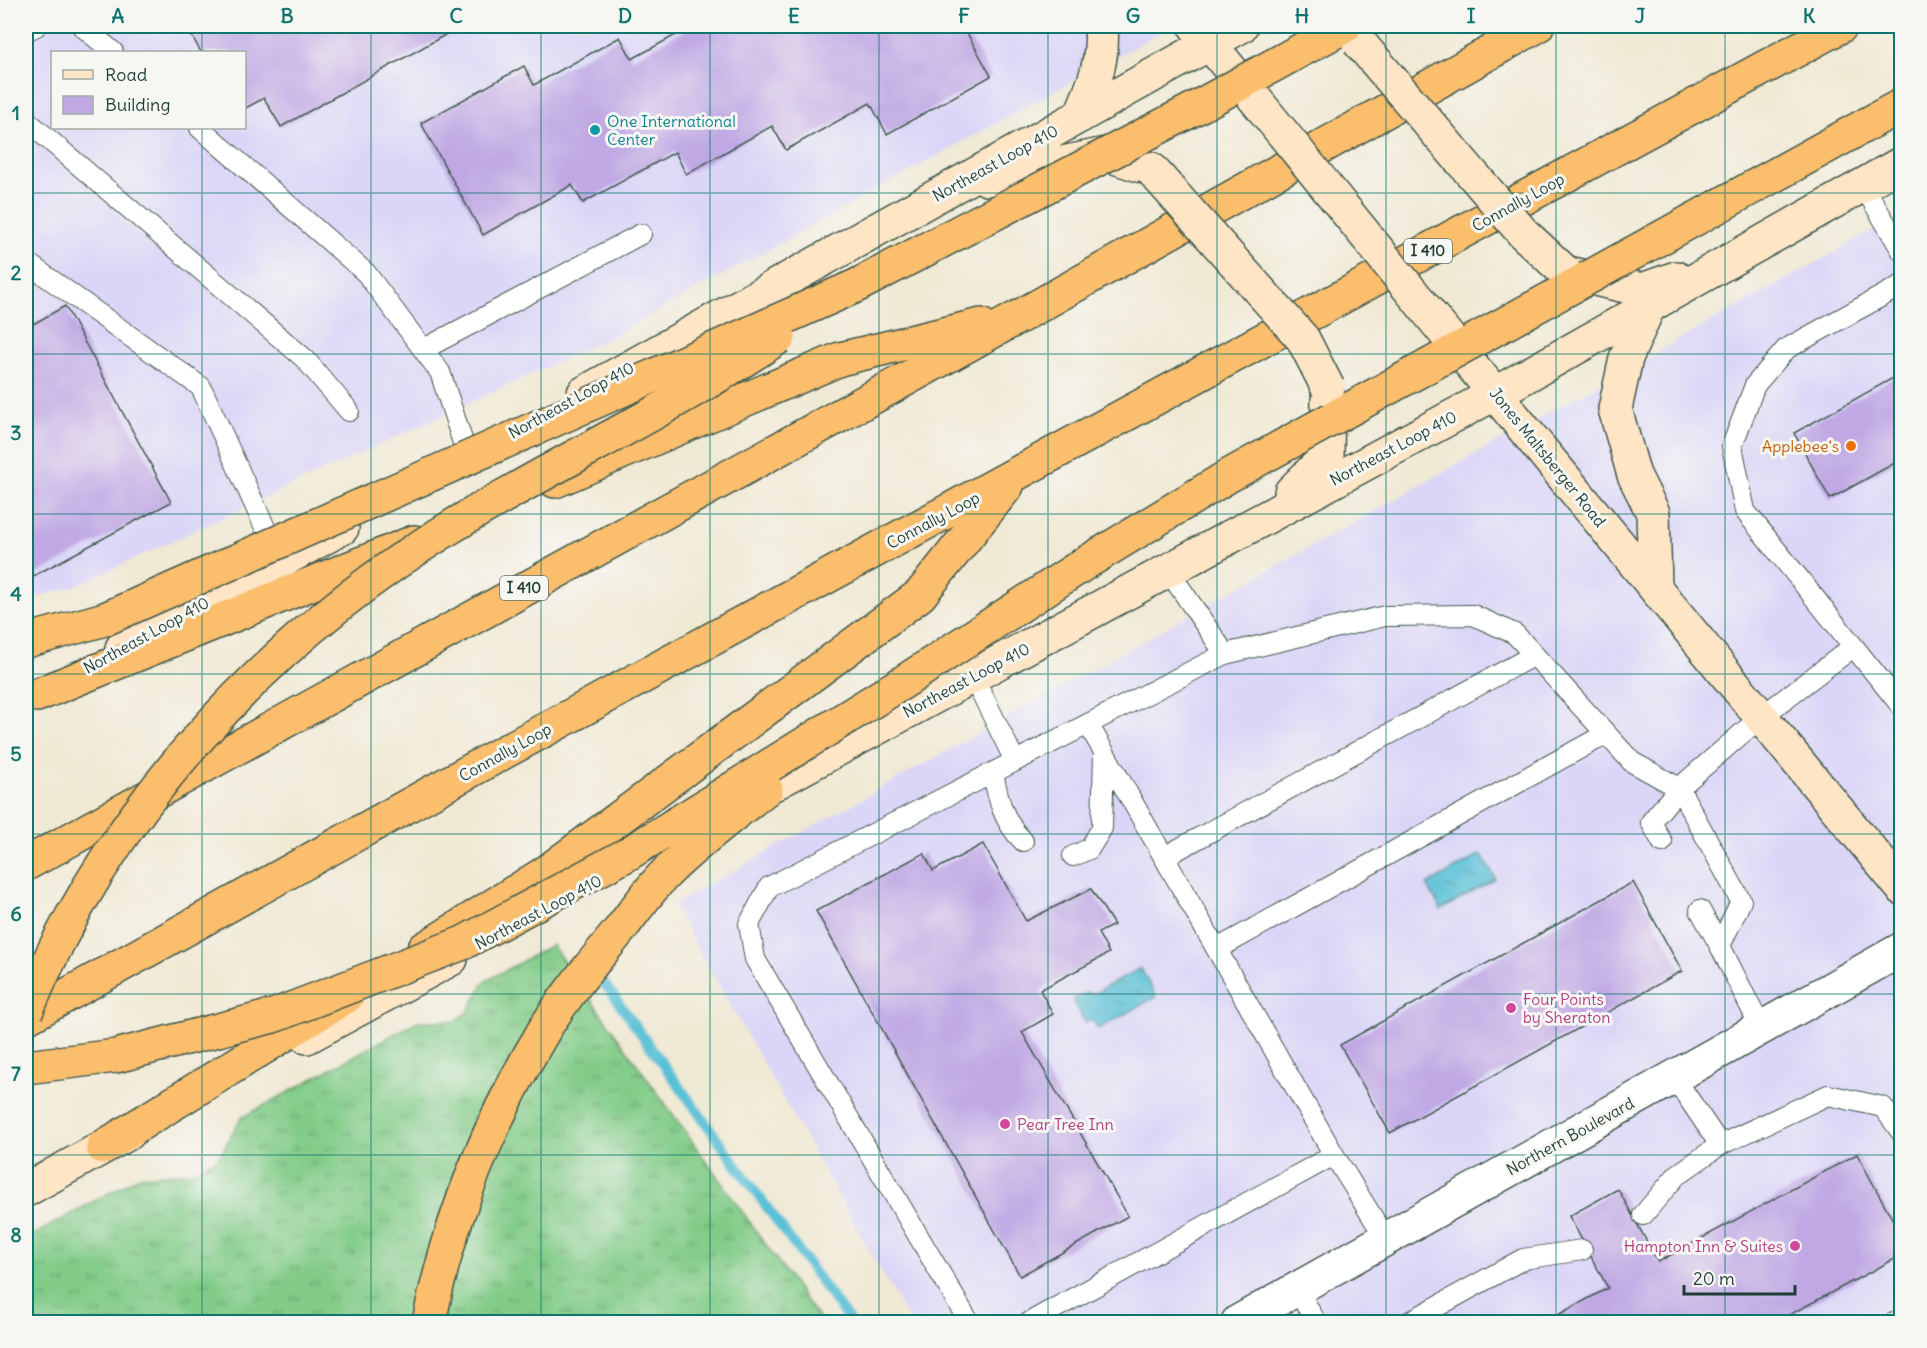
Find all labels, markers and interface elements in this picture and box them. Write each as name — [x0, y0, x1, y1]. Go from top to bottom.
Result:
text: A — [112, 3, 125, 28]
text: B — [280, 3, 294, 28]
text: C — [449, 3, 463, 28]
text: D — [618, 3, 632, 28]
text: E — [788, 3, 800, 28]
text: F — [958, 3, 970, 28]
text: G — [1126, 3, 1140, 28]
text: H — [1295, 3, 1309, 28]
text: I — [1467, 3, 1476, 28]
text: J — [1635, 3, 1646, 28]
text: K — [1803, 3, 1816, 28]
legend — [51, 51, 246, 129]
text: Road — [105, 63, 148, 86]
text: Building — [105, 93, 170, 116]
text: 1 — [12, 100, 20, 125]
place label: One International Center — [607, 111, 736, 149]
street label: Northeast Loop 410 — [929, 120, 1061, 206]
marker: One International Center — [588, 123, 602, 137]
street label: Connally Loop — [1468, 168, 1568, 236]
road number: I 410 — [1404, 239, 1452, 263]
text: 2 — [11, 260, 22, 285]
street label: Northeast Loop 410 — [505, 357, 637, 443]
street label: Jones Maltsberger Road — [1486, 383, 1610, 531]
street label: Northeast Loop 410 — [1326, 406, 1460, 490]
text: 3 — [10, 420, 22, 445]
place label: Applebee's — [1762, 436, 1839, 456]
marker: Applebee's — [1844, 439, 1858, 453]
street label: Connally Loop — [883, 487, 983, 553]
road number: I 410 — [500, 576, 548, 600]
text: 4 — [10, 581, 22, 606]
street label: Northeast Loop 410 — [80, 592, 212, 678]
street label: Northeast Loop 410 — [899, 638, 1033, 722]
street label: Connally Loop — [455, 718, 555, 786]
text: 5 — [10, 741, 22, 766]
street label: Northeast Loop 410 — [471, 870, 605, 954]
text: 6 — [10, 901, 22, 926]
place label: Four Points by Sheraton — [1523, 989, 1611, 1027]
marker: Four Points by Sheraton — [1504, 1001, 1518, 1015]
text: 7 — [11, 1061, 21, 1086]
street label: Northern Boulevard — [1503, 1093, 1637, 1179]
place label: Pear Tree Inn — [1017, 1114, 1114, 1134]
marker: Pear Tree Inn — [998, 1117, 1012, 1131]
text: 8 — [10, 1222, 22, 1247]
place label: Hampton Inn & Suites — [1624, 1236, 1783, 1256]
marker: Hampton Inn & Suites — [1788, 1239, 1802, 1253]
scale bar — [1684, 1258, 1795, 1296]
text: 20 m — [1693, 1267, 1735, 1290]

